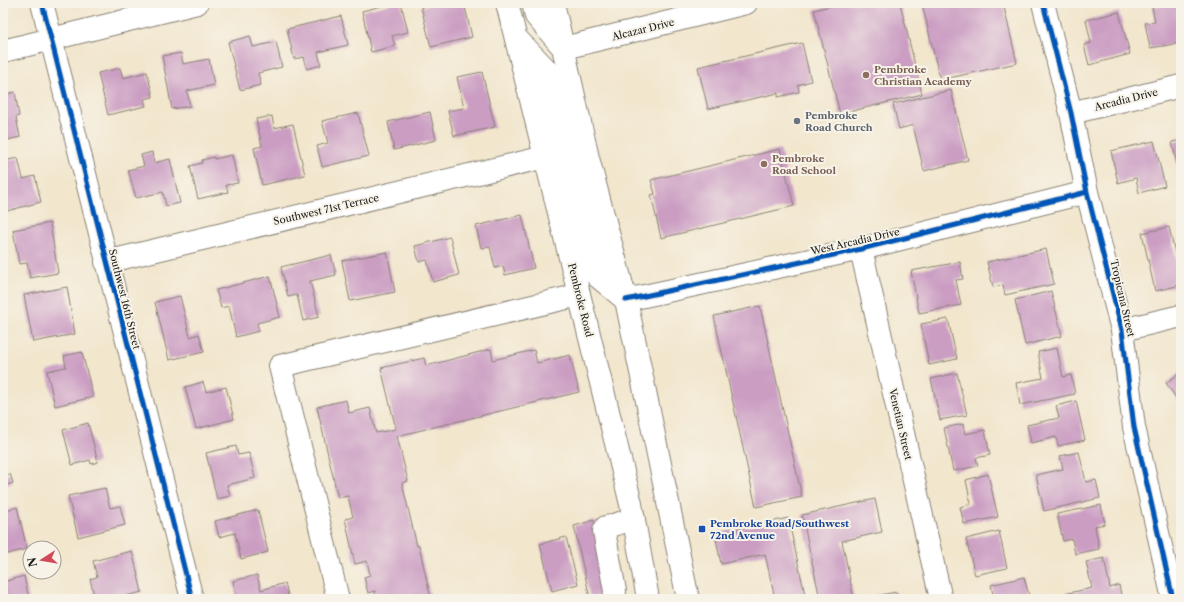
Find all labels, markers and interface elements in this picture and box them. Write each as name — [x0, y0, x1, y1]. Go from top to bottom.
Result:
street label: Alcazar Drive — [610, 15, 676, 44]
place label: Pembroke Christian Academy — [874, 63, 973, 88]
marker: Pembroke Christian Academy — [861, 70, 871, 80]
street label: Arcadia Drive — [1092, 85, 1160, 114]
place label: Pembroke Road Church — [805, 109, 873, 134]
marker: Pembroke Road Church — [792, 116, 802, 126]
place label: Pembroke Road School — [772, 152, 836, 177]
marker: Pembroke Road School — [759, 159, 769, 169]
street label: Southwest 71st Terrace — [272, 191, 381, 228]
street label: West Arcadia Drive — [808, 225, 901, 258]
street label: Southwest 16th Street — [106, 248, 143, 351]
street label: Tropicana Street — [1107, 258, 1138, 339]
street label: Pembroke Road — [565, 262, 596, 339]
street label: Venetian Street — [886, 386, 915, 462]
place label: Pembroke Road/Southwest 72nd Avenue — [710, 517, 849, 542]
marker: Pembroke Road/Southwest 72nd Avenue — [697, 524, 707, 534]
north arrow — [22, 540, 62, 580]
text: N — [24, 556, 40, 568]

